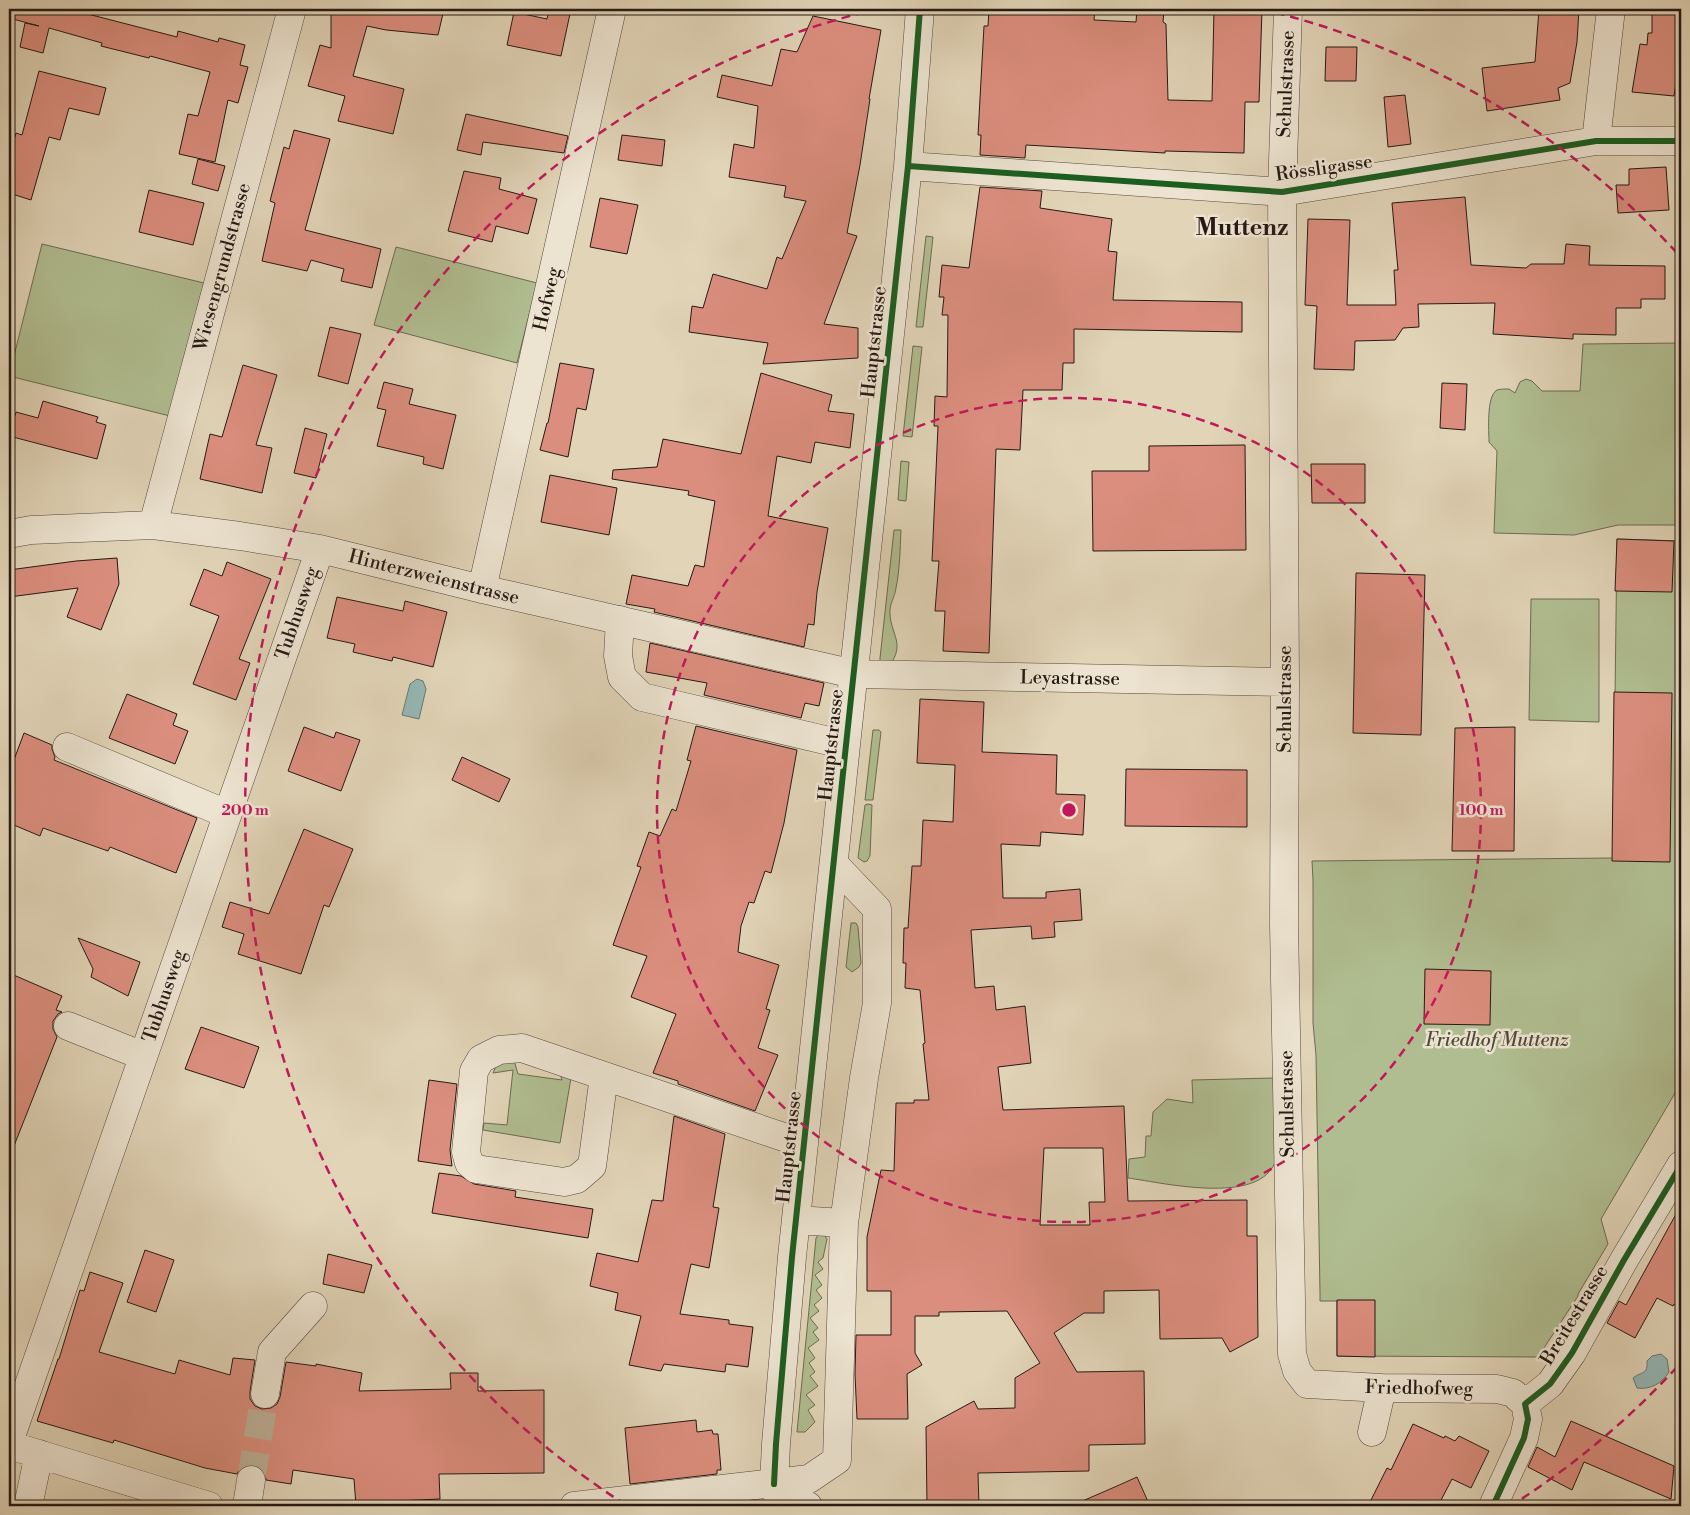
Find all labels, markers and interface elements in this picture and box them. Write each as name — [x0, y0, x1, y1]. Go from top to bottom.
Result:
street label: Schulstrasse — [1272, 30, 1300, 138]
street label: Rössligasse — [1274, 149, 1374, 187]
street label: Wiesengrundstrasse — [188, 180, 256, 355]
district label: Muttenz — [1196, 213, 1289, 243]
street label: Hofweg — [528, 265, 566, 333]
street label: Hauptstrasse — [856, 285, 892, 399]
street label: Hinterzweienstrasse — [346, 544, 522, 610]
street label: Tubhusweg — [270, 563, 324, 663]
street label: Schulstrasse — [1273, 645, 1297, 753]
street label: Leyastrasse — [1020, 665, 1120, 691]
street label: Hauptstrasse — [813, 688, 849, 802]
text: 200 m — [221, 801, 269, 820]
centre of rings — [1060, 801, 1078, 819]
text: 100 m — [1459, 801, 1504, 820]
street label: Tubhusweg — [137, 946, 191, 1046]
park label: Friedhof Muttenz — [1425, 1028, 1569, 1052]
street label: Schulstrasse — [1274, 1050, 1300, 1158]
street label: Hauptstrasse — [771, 1090, 807, 1204]
street label: Breitestrasse — [1534, 1261, 1613, 1370]
street label: Friedhofweg — [1365, 1375, 1474, 1401]

